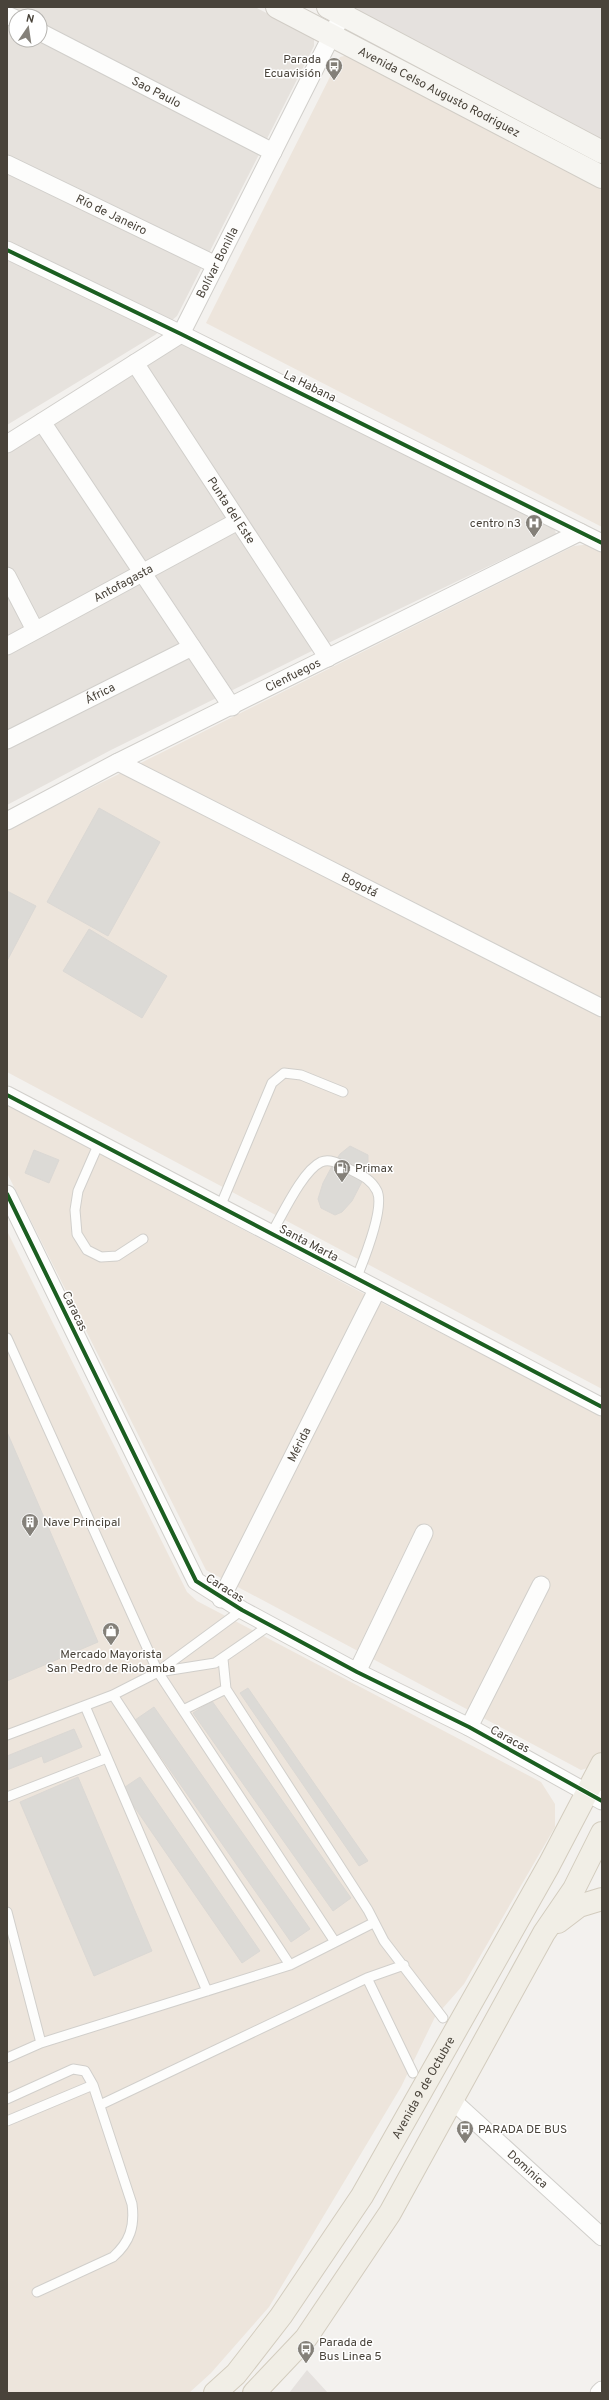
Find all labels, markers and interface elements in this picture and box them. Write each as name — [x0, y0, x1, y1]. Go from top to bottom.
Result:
north arrow — [8, 8, 48, 48]
text: N — [25, 12, 35, 27]
street label: Avenida Celso Augusto Rodriguez — [355, 44, 522, 142]
place label: Parada Ecuavisión — [264, 52, 321, 82]
bus stop icon: Parada Ecuavisión — [324, 56, 344, 81]
street label: Sao Paulo — [129, 74, 184, 112]
street label: Río de Janeiro — [73, 191, 150, 240]
street label: Bolívar Bonilla — [193, 225, 243, 301]
street label: La Habana — [281, 367, 339, 407]
street label: Punta del Este — [203, 474, 258, 547]
hospital icon: centro n3 — [524, 513, 544, 538]
place label: centro n3 — [470, 516, 521, 532]
street label: Antofagasta — [91, 561, 156, 607]
street label: Cienfuegos — [263, 655, 324, 696]
street label: África — [83, 680, 118, 708]
street label: Bogotá — [338, 870, 380, 902]
fuel station icon: Primax — [332, 1158, 352, 1183]
place label: Primax — [355, 1161, 393, 1177]
street label: Santa Marta — [276, 1222, 341, 1266]
street label: Caracas — [57, 1289, 91, 1334]
street label: Mérida — [284, 1425, 315, 1465]
building icon: Nave Principal — [20, 1512, 40, 1537]
place label: Nave Principal — [43, 1515, 120, 1531]
street label: Caracas — [202, 1571, 247, 1607]
shop icon: Mercado Mayorista San Pedro de Riobamba — [101, 1621, 121, 1646]
place label: Mercado Mayorista San Pedro de Riobamba — [47, 1647, 175, 1677]
street label: Caracas — [487, 1722, 532, 1757]
street label: Avenida 9 de Octubre — [389, 2034, 459, 2142]
bus stop icon: PARADA DE BUS — [455, 2119, 475, 2144]
place label: PARADA DE BUS — [478, 2122, 567, 2138]
street label: Dominica — [503, 2147, 551, 2193]
place label: Parada de Bus Linea 5 — [319, 2335, 382, 2365]
bus stop icon: Parada de Bus Linea 5 — [296, 2339, 316, 2364]

